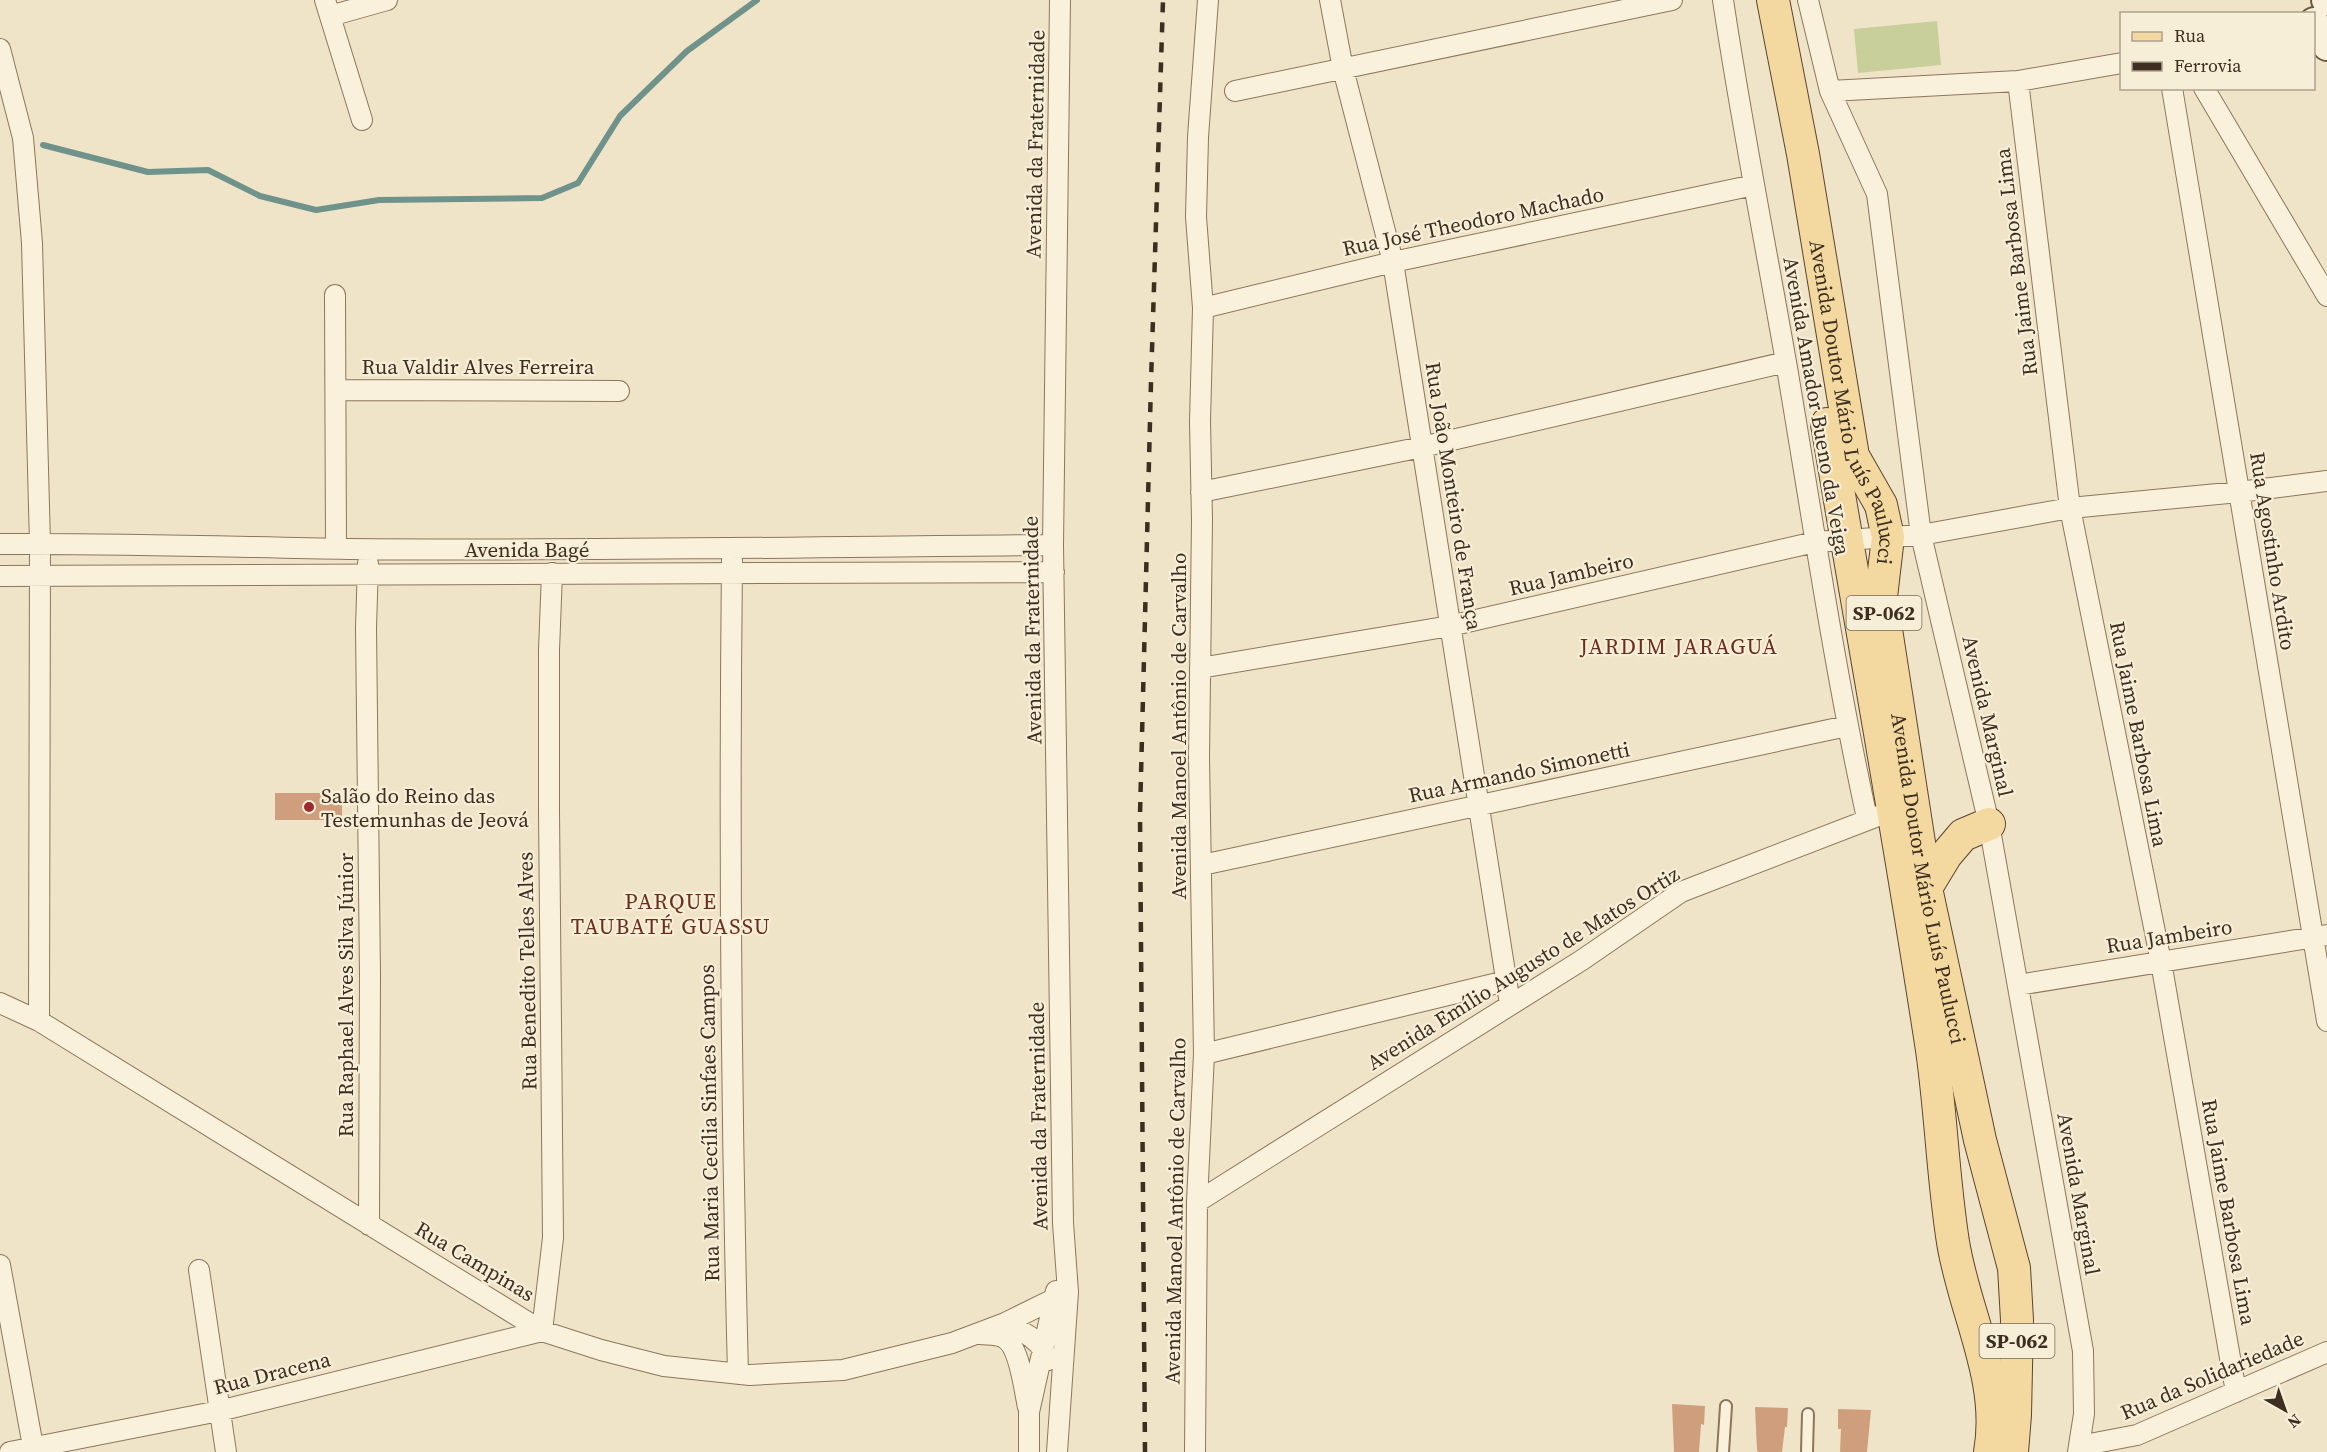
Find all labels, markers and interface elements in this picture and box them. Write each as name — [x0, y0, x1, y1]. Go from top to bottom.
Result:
legend — [2120, 12, 2315, 90]
text: Rua — [2174, 23, 2206, 48]
street label: Avenida da Fraternidade — [1019, 29, 1051, 259]
text: Ferrovia — [2174, 53, 2242, 78]
street label: Rua Jaime Barbosa Lima — [1988, 146, 2044, 378]
street label: Rua José Theodoro Machado — [1340, 179, 1606, 263]
street label: Avenida Doutor Mário Luís Paulucci — [1803, 238, 1902, 566]
street label: Avenida Amador Bueno da Veiga — [1776, 254, 1858, 558]
street label: Rua Valdir Alves Ferreira — [362, 352, 595, 381]
street label: Rua João Monteiro de França — [1418, 360, 1490, 632]
street label: Rua Agostinho Ardito — [2243, 450, 2303, 652]
street label: Avenida da Fraternidade — [1016, 515, 1048, 745]
street label: Avenida Bagé — [465, 535, 589, 564]
street label: Rua Jambeiro — [1506, 546, 1636, 602]
street label: Avenida Manoel Antônio de Carvalho — [1164, 553, 1193, 899]
road number: SP-062 — [1846, 596, 1922, 630]
street label: Rua Jaime Barbosa Lima — [2103, 619, 2175, 850]
district label: JARDIM JARAGUÁ — [1579, 631, 1778, 661]
street label: Avenida Marginal — [1955, 633, 2021, 799]
street label: Avenida Doutor Mário Luís Paulucci — [1885, 711, 1973, 1046]
street label: Rua Armando Simonetti — [1406, 734, 1632, 810]
place label: Salão do Reino das Testemunhas de Jeová — [321, 781, 529, 834]
marker: Salão do Reino das Testemunhas de Jeová — [302, 800, 316, 814]
street label: Rua Benedito Telles Alves — [510, 851, 544, 1091]
street label: Rua Raphael Alves Silva Júnior — [331, 852, 360, 1137]
street label: Avenida Emílio Augusto de Matos Ortiz — [1361, 859, 1685, 1077]
district label: PARQUE TAUBATÉ GUASSU — [571, 886, 771, 941]
street label: Rua Jambeiro — [2104, 912, 2234, 960]
street label: Rua Maria Cecília Sinfaes Campos — [692, 964, 726, 1282]
street label: Avenida da Fraternidade — [1022, 1001, 1054, 1231]
street label: Avenida Manoel Antônio de Carvalho — [1157, 1037, 1193, 1385]
street label: Rua Jaime Barbosa Lima — [2195, 1097, 2263, 1328]
street label: Avenida Marginal — [2050, 1111, 2108, 1277]
street label: Rua Campinas — [410, 1214, 540, 1308]
street label: Rua da Solidariedade — [2116, 1323, 2308, 1427]
road number: SP-062 — [1980, 1324, 2054, 1358]
street label: Rua Dracena — [210, 1344, 334, 1402]
north arrow — [2255, 1380, 2315, 1440]
text: N — [2283, 1409, 2306, 1434]

